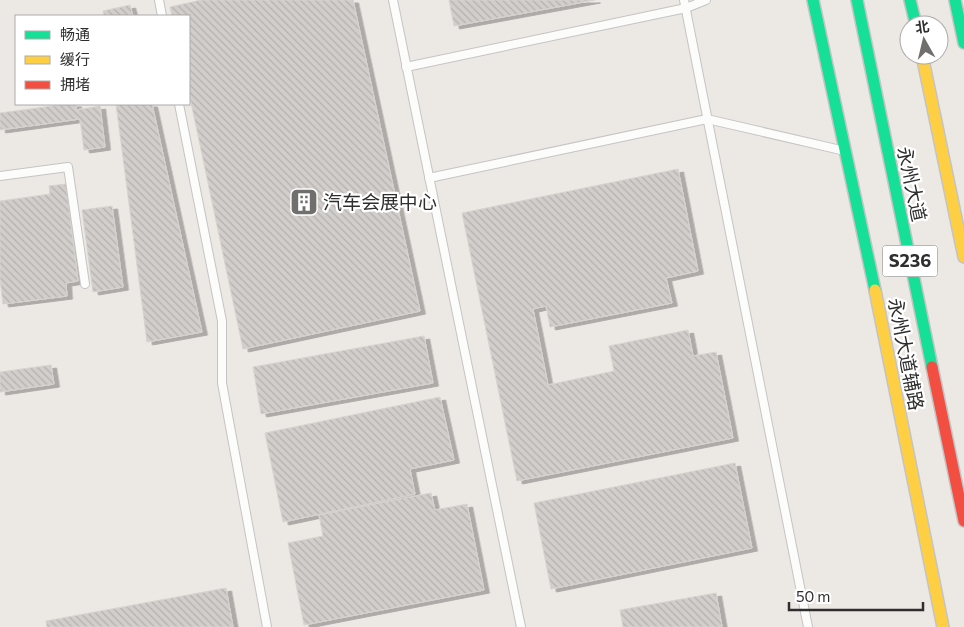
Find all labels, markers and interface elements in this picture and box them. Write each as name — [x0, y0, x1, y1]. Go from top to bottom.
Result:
legend — [15, 15, 190, 105]
north arrow — [899, 15, 949, 65]
text: 北 — [914, 17, 930, 36]
text: 畅通 — [60, 25, 90, 43]
text: 缓行 — [60, 50, 90, 68]
text: 拥堵 — [60, 75, 90, 93]
street label: 永州大道 — [893, 144, 932, 223]
building icon: 汽车会展中心 — [289, 187, 319, 217]
place label: 汽车会展中心 — [323, 190, 437, 213]
road number: S236 — [882, 246, 938, 276]
street label: 永州大道辅路 — [884, 296, 929, 412]
scale bar — [789, 580, 923, 612]
text: 50 m — [796, 587, 830, 605]

